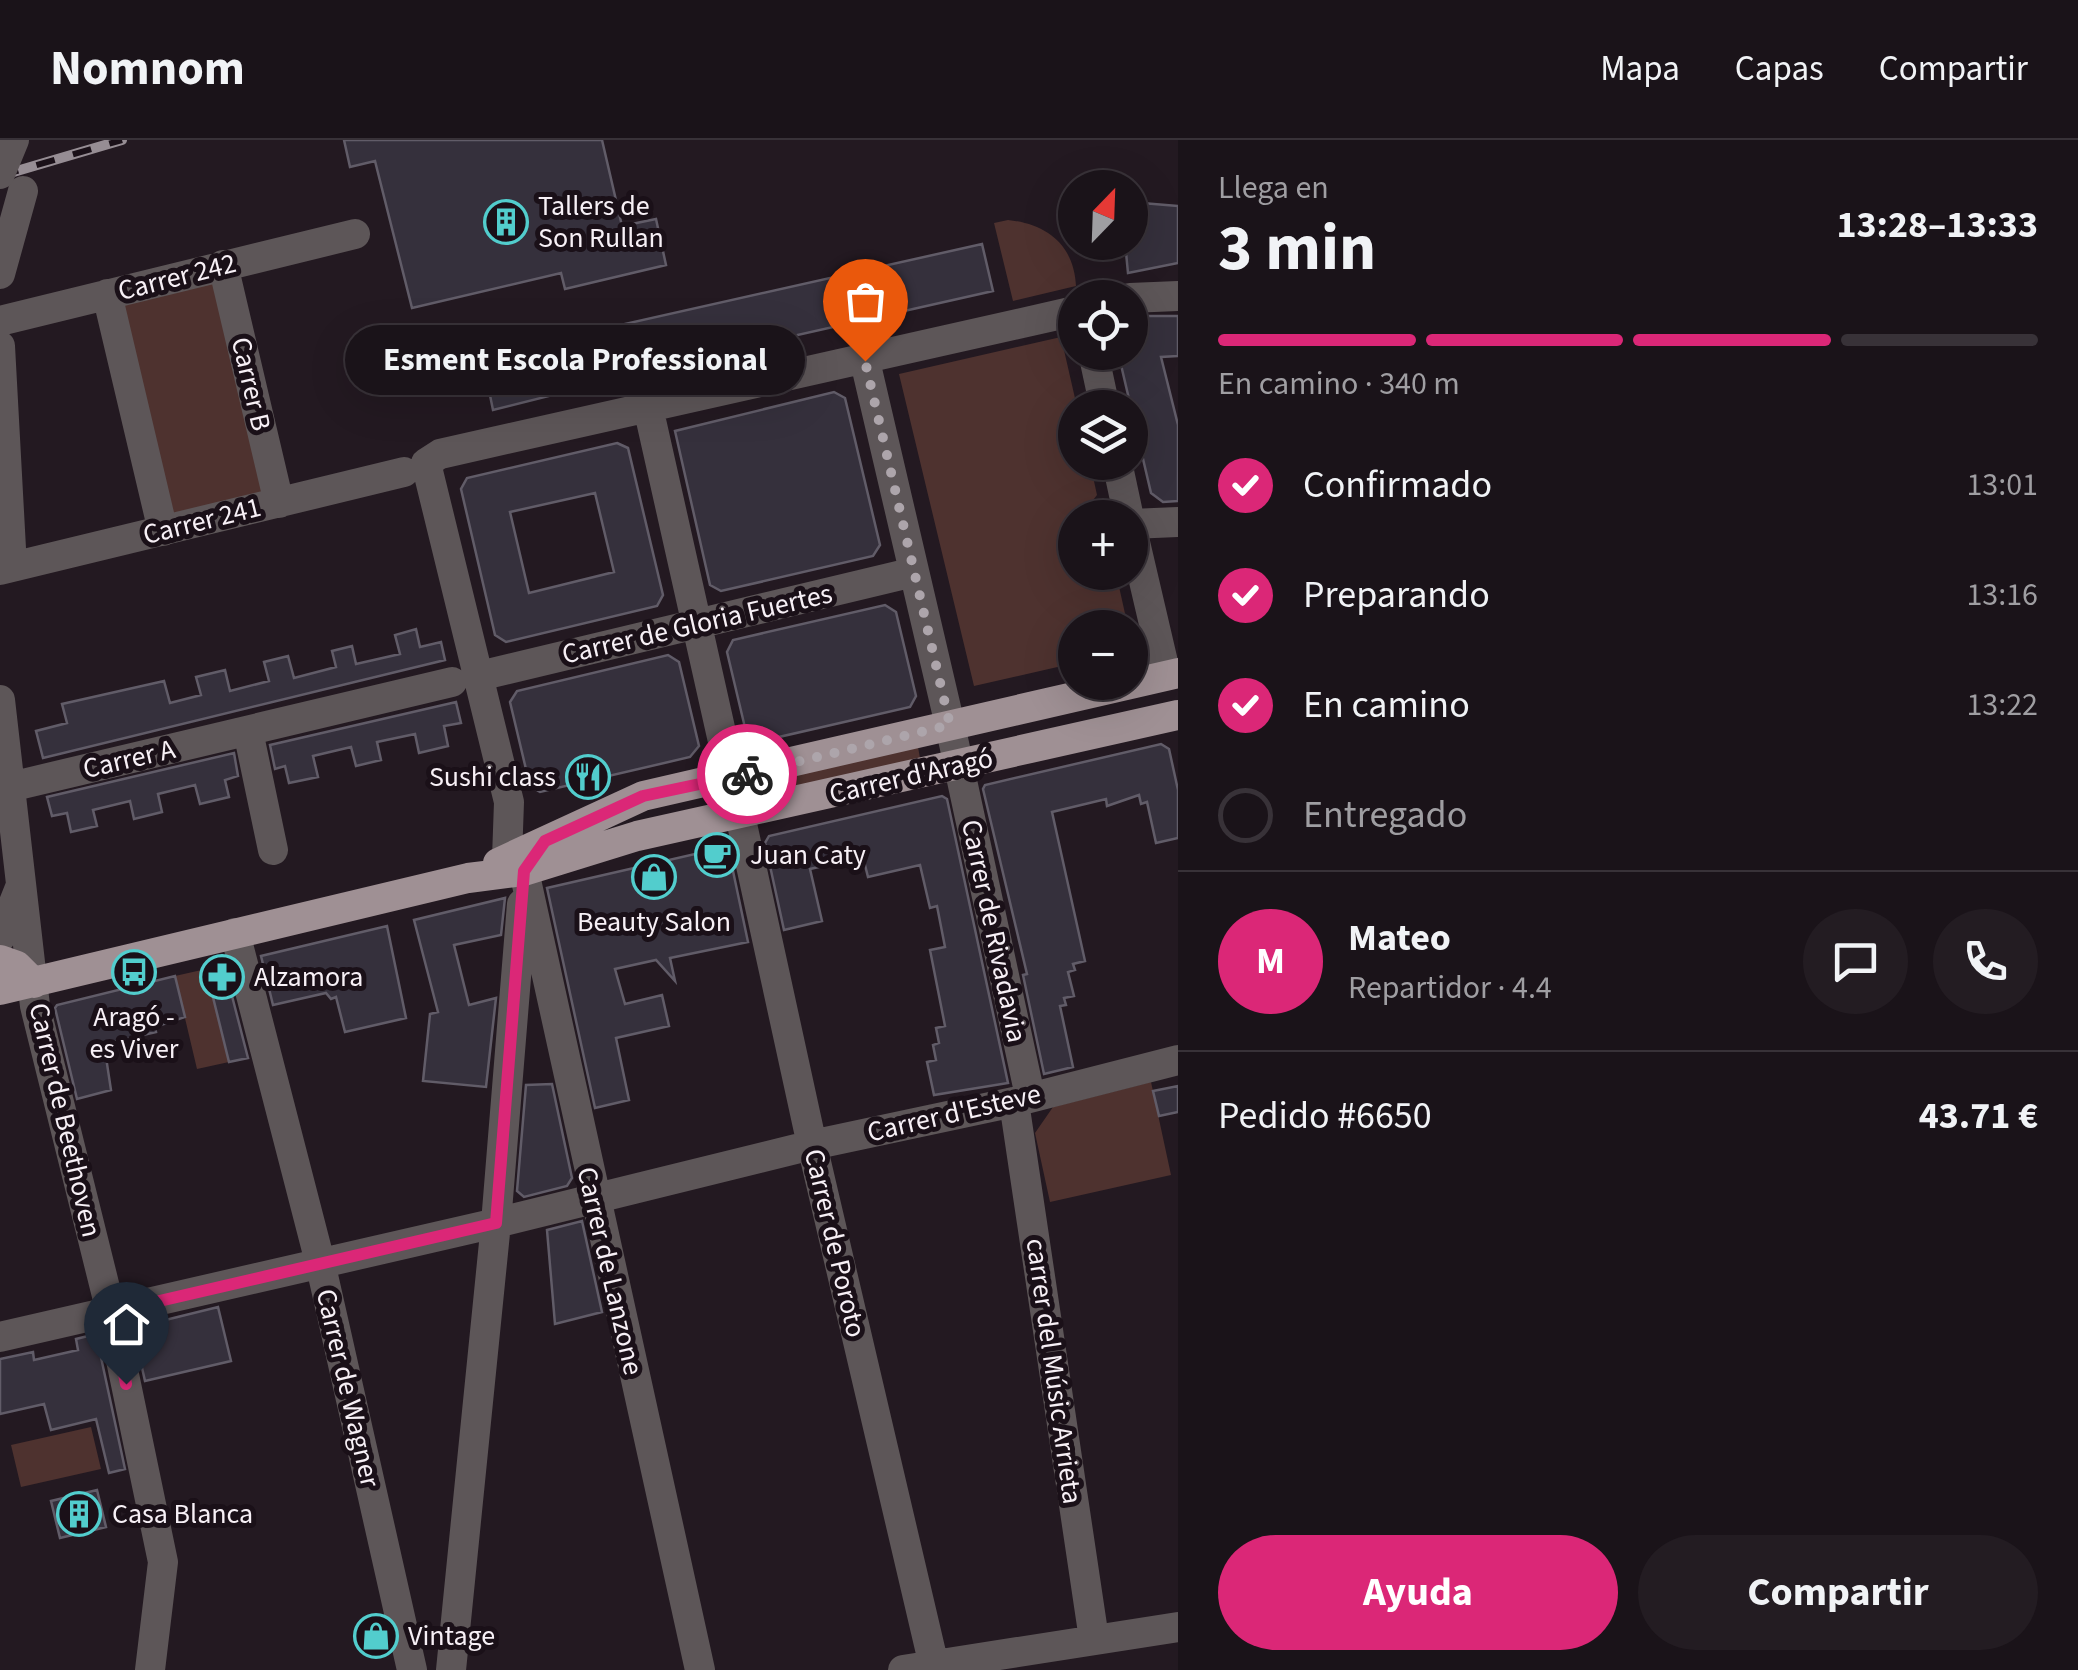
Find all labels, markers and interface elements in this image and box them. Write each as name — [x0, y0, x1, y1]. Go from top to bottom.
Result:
text: Nomnom — [50, 35, 245, 103]
text: Mapa — [1600, 44, 1680, 94]
text: Capas — [1735, 44, 1824, 94]
text: Compartir — [1879, 44, 2028, 94]
text: Llega en — [1218, 165, 1329, 211]
north arrow — [1058, 170, 1148, 260]
map controls — [1058, 170, 1148, 700]
place label: Tallers de Son Rullan — [538, 186, 664, 258]
text: 13:28–13:33 — [1836, 198, 2038, 252]
building icon: Tallers de Son Rullan — [483, 199, 529, 245]
text: 3 min — [1218, 202, 1376, 295]
street label: Carrer 242 — [114, 243, 240, 311]
pin — [823, 259, 908, 362]
icon: bag — [838, 274, 893, 329]
button: locate — [1058, 280, 1148, 370]
callout: Esment Escola Professional — [345, 326, 805, 396]
street label: Carrer B — [221, 333, 281, 435]
text: Esment Escola Professional — [383, 337, 767, 383]
text: En camino · 340 m — [1218, 361, 1460, 407]
button: layers — [1058, 390, 1148, 480]
icon: check — [1218, 458, 1273, 513]
text: Confirmado — [1303, 458, 1492, 512]
text: 13:01 — [1966, 462, 2038, 508]
street label: Carrer 241 — [139, 487, 265, 555]
button: + — [1058, 500, 1148, 590]
icon: check — [1218, 568, 1273, 623]
text: Preparando — [1303, 568, 1490, 622]
text: 13:16 — [1966, 572, 2038, 618]
street label: Carrer de Gloria Fuertes — [558, 573, 836, 675]
button: − — [1058, 610, 1148, 700]
icon: check — [1218, 678, 1273, 733]
text: En camino — [1303, 678, 1470, 732]
text: 13:22 — [1966, 682, 2038, 728]
courier — [697, 724, 797, 824]
street label: Carrer A — [79, 729, 180, 789]
street label: Carrer d'Aragó — [825, 738, 997, 814]
icon: bike — [720, 747, 775, 802]
restaurant icon: Sushi class — [565, 754, 611, 800]
place label: Sushi class — [429, 757, 556, 797]
text: Entregado — [1303, 788, 1467, 842]
street label: Carrer de Rivadavia — [951, 816, 1037, 1046]
cafe icon: Juan Caty — [694, 832, 740, 878]
place label: Juan Caty — [750, 835, 866, 875]
shop icon: Beauty Salon — [631, 854, 677, 900]
place label: Beauty Salon — [577, 902, 731, 942]
button: chat — [1803, 909, 1908, 1014]
button: phone — [1933, 909, 2038, 1014]
text: Mateo — [1348, 911, 1451, 965]
text: M — [1256, 934, 1285, 988]
bus stop icon: Aragó - es Viver — [111, 949, 157, 995]
pharmacy icon: Alzamora — [199, 954, 245, 1000]
place label: Alzamora — [254, 957, 363, 997]
text: Repartidor · 4.4 — [1348, 965, 1552, 1011]
place label: Aragó - es Viver — [89, 997, 179, 1069]
street label: Carrer de Beethoven — [19, 999, 111, 1241]
street label: Carrer d'Esteve — [863, 1074, 1045, 1152]
text: Pedido #6650 — [1218, 1089, 1432, 1143]
text: 43.71 € — [1919, 1089, 2038, 1143]
street label: Carrer de Poroto — [794, 1145, 876, 1341]
street label: Carrer de Lanzone — [567, 1163, 653, 1379]
street label: carrer del Músic Arrieta — [1016, 1236, 1092, 1506]
pin — [84, 1282, 169, 1385]
street label: Carrer de Wagner — [306, 1285, 390, 1491]
icon: home — [99, 1297, 154, 1352]
building icon: Casa Blanca — [56, 1491, 102, 1537]
place label: Casa Blanca — [112, 1494, 253, 1534]
button: Ayuda — [1218, 1535, 1618, 1650]
button: Compartir — [1638, 1535, 2038, 1650]
shop icon: Vintage — [353, 1613, 399, 1659]
place label: Vintage — [408, 1616, 495, 1656]

